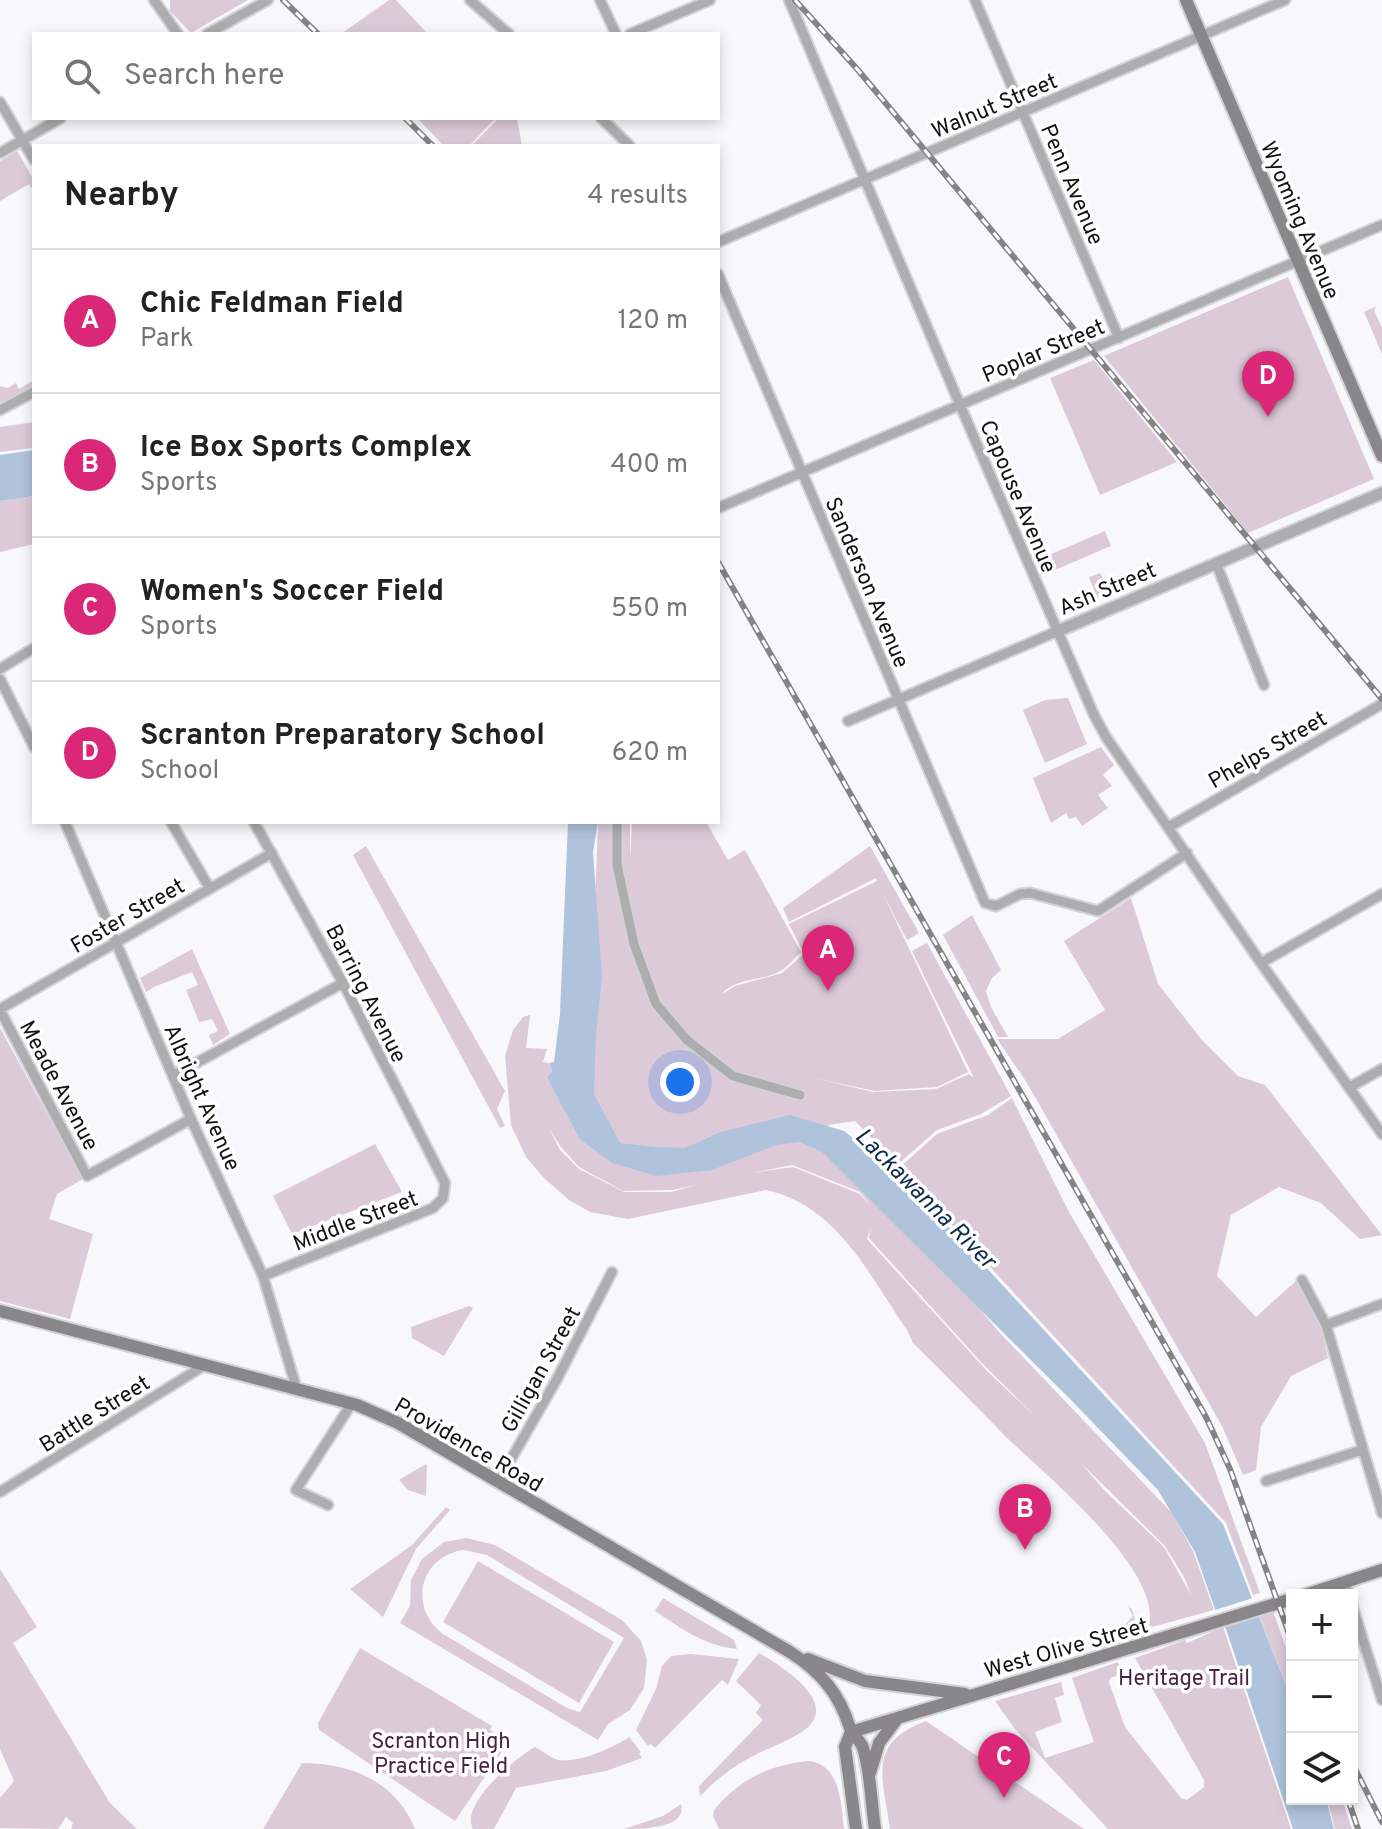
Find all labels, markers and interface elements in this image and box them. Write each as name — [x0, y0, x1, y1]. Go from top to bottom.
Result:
search box — [32, 32, 720, 120]
icon: search — [60, 54, 104, 98]
text: Search here — [124, 58, 284, 95]
street label: Walnut Street — [928, 69, 1062, 146]
street label: Penn Avenue — [1033, 120, 1108, 250]
street label: Wyoming Avenue — [1253, 138, 1344, 304]
text: Nearby — [64, 175, 179, 218]
text: 4 results — [587, 180, 688, 213]
text: Chic Feldman Field — [140, 286, 404, 323]
text: A — [81, 305, 99, 338]
text: 120 m — [618, 305, 688, 338]
street label: Poplar Street — [979, 314, 1109, 390]
text: Park — [140, 323, 194, 356]
pin: D — [1242, 351, 1294, 417]
street label: Capouse Avenue — [972, 417, 1061, 577]
text: Ice Box Sports Complex — [140, 430, 472, 467]
text: B — [81, 449, 99, 482]
text: 400 m — [611, 449, 688, 482]
text: Sports — [140, 467, 217, 500]
street label: Sanderson Avenue — [818, 493, 914, 672]
street label: Ash Street — [1055, 558, 1161, 623]
text: Women's Soccer Field — [140, 574, 444, 611]
text: C — [82, 593, 98, 626]
text: 550 m — [611, 593, 688, 626]
text: Sports — [140, 611, 217, 644]
street label: Phelps Street — [1204, 706, 1332, 796]
text: Scranton Preparatory School — [140, 718, 545, 755]
text: D — [81, 737, 99, 770]
text: 620 m — [612, 737, 688, 770]
text: School — [140, 755, 219, 788]
street label: Foster Street — [66, 874, 190, 961]
street label: Barring Avenue — [318, 920, 411, 1068]
pin: A — [802, 925, 854, 991]
street label: Meade Avenue — [12, 1017, 103, 1156]
street label: Albright Avenue — [156, 1021, 245, 1175]
your location — [660, 1062, 700, 1102]
water label: Lackawanna River — [848, 1122, 1003, 1278]
street label: Middle Street — [290, 1186, 422, 1258]
street label: Gilligan Street — [496, 1302, 588, 1438]
street label: Battle Street — [35, 1371, 156, 1460]
street label: Providence Road — [389, 1393, 547, 1500]
pin: B — [999, 1484, 1051, 1550]
map controls — [1286, 1589, 1358, 1805]
button: + — [1286, 1589, 1358, 1661]
street label: West Olive Street — [982, 1613, 1152, 1686]
button: − — [1286, 1661, 1358, 1733]
park label: Heritage Trail — [1118, 1666, 1250, 1693]
park label: Scranton High Practice Field — [371, 1729, 511, 1781]
pin: C — [978, 1732, 1030, 1798]
button: layers — [1286, 1733, 1358, 1805]

